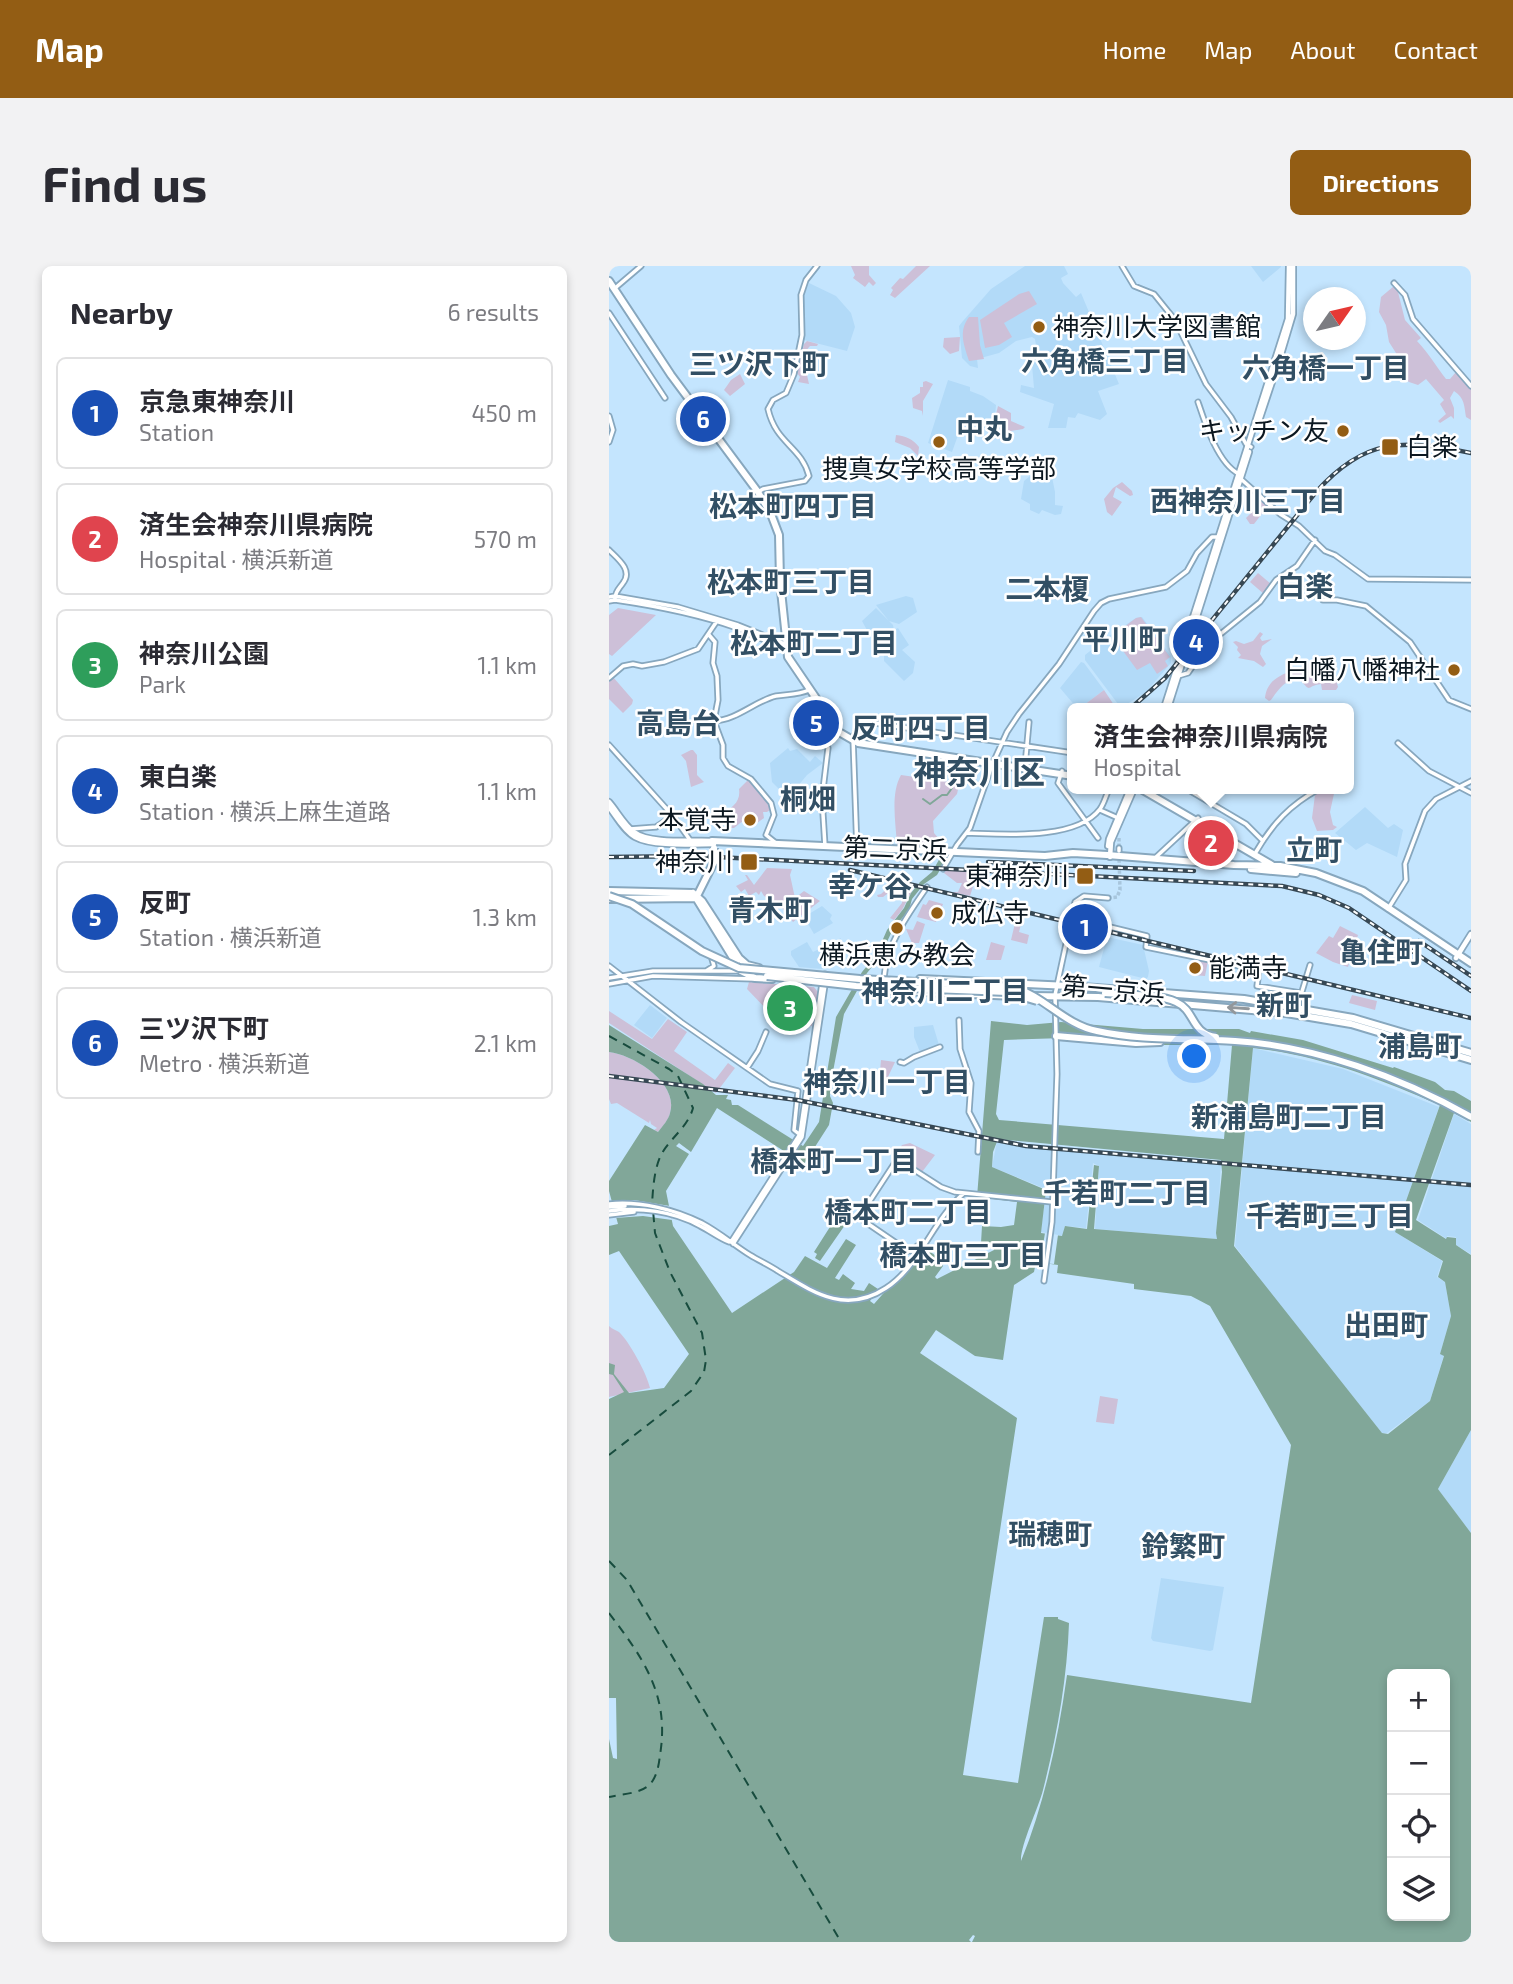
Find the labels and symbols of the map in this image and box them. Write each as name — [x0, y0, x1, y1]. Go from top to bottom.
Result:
north arrow — [1303, 287, 1366, 350]
place label: 神奈川大学図書館 — [1053, 310, 1261, 341]
marker: 神奈川大学図書館 — [1031, 319, 1047, 335]
district label: 六角橋三丁目 — [1021, 343, 1189, 377]
district label: 三ツ沢下町 — [689, 346, 829, 380]
district label: 六角橋一丁目 — [1242, 350, 1410, 384]
pin: 6 — [680, 393, 726, 445]
district label: 中丸 — [956, 411, 1012, 445]
place label: キッチン友 — [1199, 414, 1329, 445]
marker: キッチン友 — [1335, 423, 1351, 439]
place label: 白楽 — [1406, 430, 1458, 461]
marker: 捜真女学校高等学部 — [931, 434, 947, 450]
marker: 白楽 — [1380, 437, 1400, 457]
place label: 捜真女学校高等学部 — [822, 452, 1056, 483]
district label: 西神奈川三丁目 — [1150, 483, 1346, 517]
district label: 松本町四丁目 — [709, 488, 877, 522]
district label: 松本町三丁目 — [707, 564, 875, 598]
district label: 白楽 — [1277, 568, 1333, 602]
district label: 二本榎 — [1005, 571, 1089, 605]
pin: 4 — [1173, 616, 1219, 668]
district label: 平川町 — [1082, 621, 1166, 655]
district label: 松本町二丁目 — [730, 625, 898, 659]
place label: 白幡八幡神社 — [1284, 653, 1440, 684]
marker: 白幡八幡神社 — [1446, 662, 1462, 678]
pin: 5 — [793, 697, 839, 749]
district label: 高島台 — [636, 705, 720, 739]
district label: 反町四丁目 — [851, 710, 991, 744]
district label: 神奈川区 — [913, 751, 1045, 791]
district label: 桐畑 — [780, 781, 836, 815]
place label: 本覚寺 — [658, 803, 736, 834]
marker: 本覚寺 — [742, 812, 758, 828]
pin: 2 — [1188, 817, 1234, 869]
street label: 第二京浜 — [843, 830, 948, 865]
district label: 立町 — [1286, 832, 1342, 866]
place label: 神奈川 — [655, 845, 733, 876]
marker: 神奈川 — [739, 852, 759, 872]
place label: 東神奈川 — [965, 859, 1069, 890]
marker: 東神奈川 — [1075, 866, 1095, 886]
district label: 幸ケ谷 — [828, 868, 912, 902]
district label: 青木町 — [728, 892, 812, 926]
place label: 成仏寺 — [951, 896, 1029, 927]
pin: 1 — [1062, 901, 1108, 953]
marker: 成仏寺 — [929, 905, 945, 921]
marker: 横浜恵み教会 — [889, 920, 905, 936]
district label: 亀住町 — [1339, 934, 1423, 968]
place label: 横浜恵み教会 — [819, 938, 975, 969]
place label: 能満寺 — [1209, 951, 1287, 982]
marker: 能満寺 — [1187, 960, 1203, 976]
street label: 第一京浜 — [1060, 969, 1166, 1008]
district label: 神奈川二丁目 — [861, 973, 1029, 1007]
pin: 3 — [767, 982, 813, 1034]
district label: 新町 — [1256, 987, 1312, 1021]
one-way arrow — [1227, 1001, 1250, 1014]
district label: 浦島町 — [1378, 1028, 1462, 1062]
your location — [1177, 1039, 1211, 1073]
district label: 神奈川一丁目 — [803, 1064, 971, 1098]
district label: 新浦島町二丁目 — [1191, 1099, 1387, 1133]
district label: 橋本町一丁目 — [750, 1143, 918, 1177]
district label: 千若町二丁目 — [1043, 1175, 1211, 1209]
district label: 橋本町二丁目 — [824, 1194, 992, 1228]
district label: 千若町三丁目 — [1246, 1198, 1414, 1232]
district label: 橋本町三丁目 — [879, 1237, 1047, 1271]
district label: 出田町 — [1344, 1307, 1428, 1341]
district label: 瑞穂町 — [1008, 1516, 1092, 1550]
district label: 鈴繁町 — [1141, 1528, 1225, 1562]

